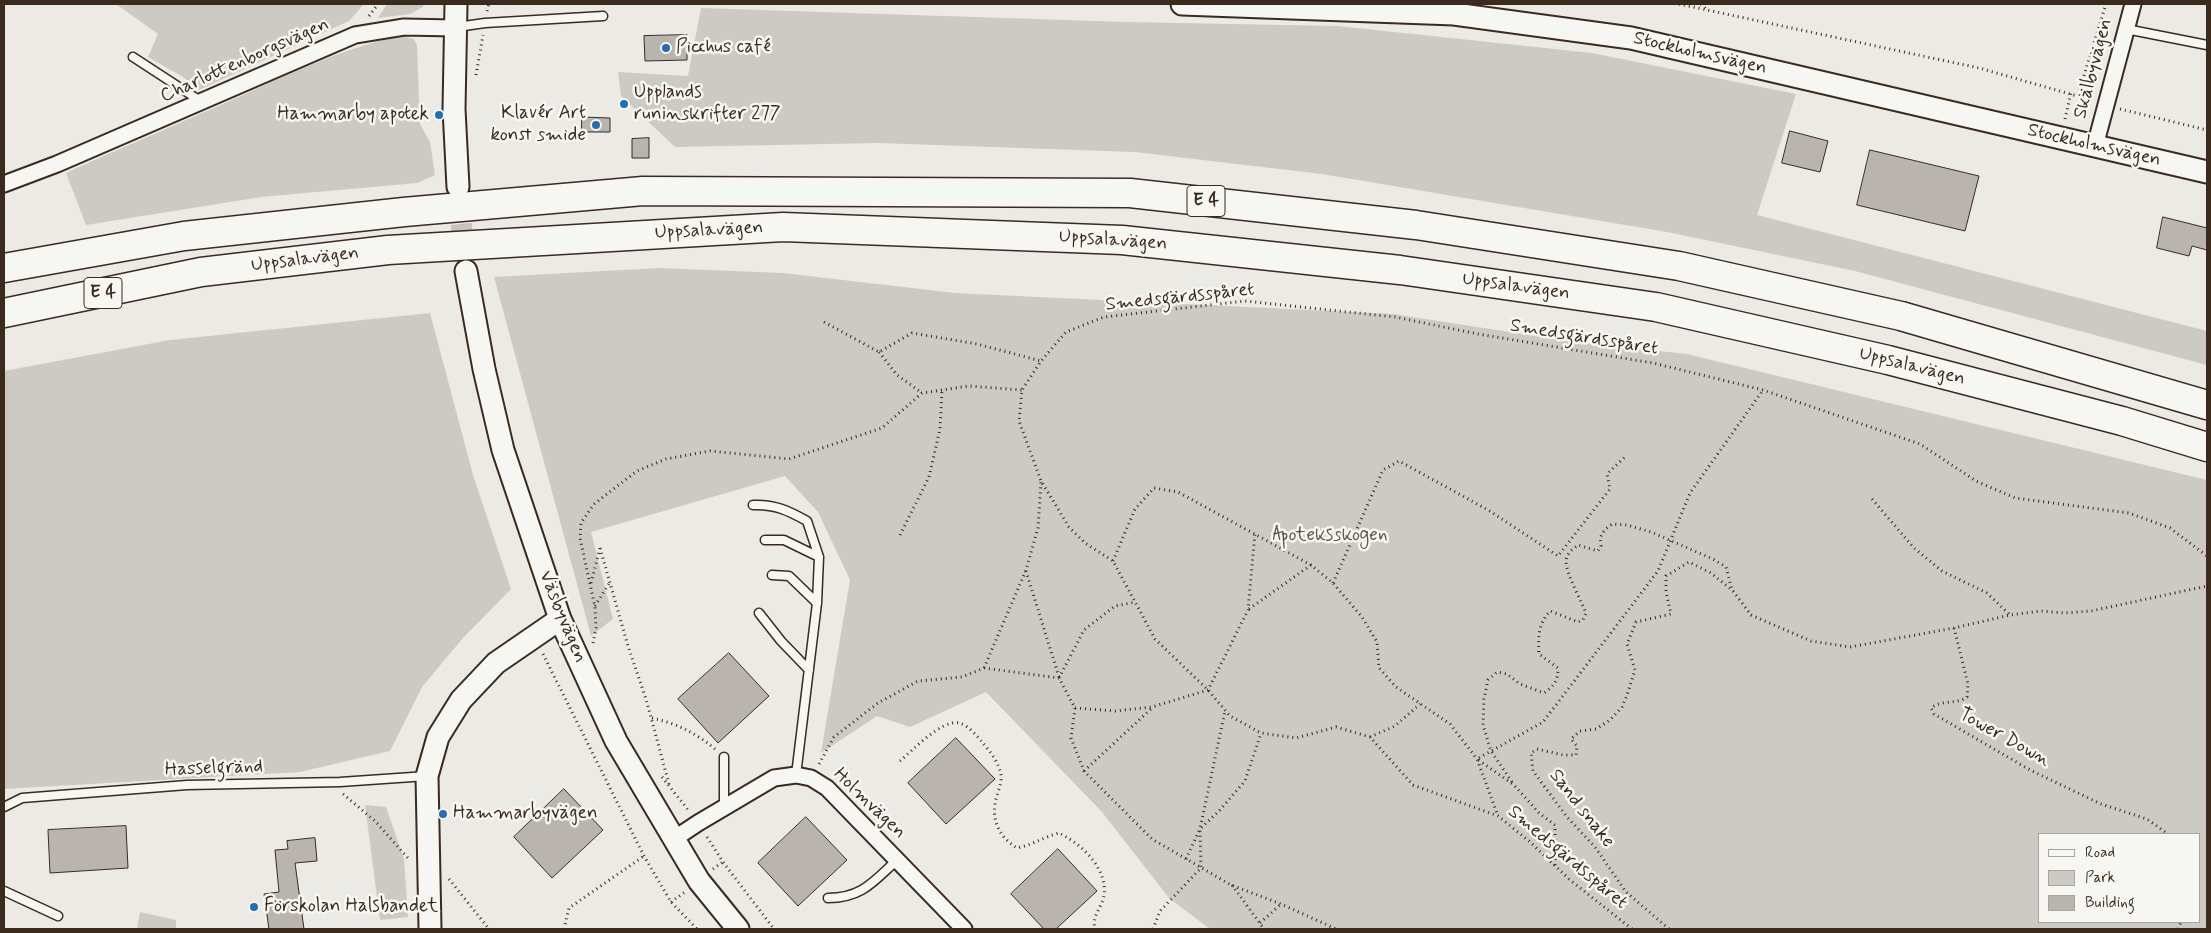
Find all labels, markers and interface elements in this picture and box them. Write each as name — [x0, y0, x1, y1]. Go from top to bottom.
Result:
street label: Charlottenborgsvägen — [157, 14, 333, 108]
street label: Skälbyvägen — [2070, 17, 2118, 121]
street label: Stockholmsvägen — [1631, 28, 1769, 80]
place label: Picchus café — [676, 37, 771, 59]
marker: Picchus café — [660, 42, 672, 54]
place label: Upplands runinskrifter 277 — [634, 82, 781, 126]
marker: Upplands runinskrifter 277 — [618, 98, 630, 110]
place label: Klavér Art konst smide — [491, 103, 586, 147]
place label: Hammarby apotek — [277, 104, 429, 126]
marker: Hammarby apotek — [433, 109, 445, 121]
marker: Klavér Art konst smide — [590, 119, 602, 131]
street label: Stockholmsvägen — [2025, 120, 2163, 172]
road number: E 4 — [1187, 186, 1225, 217]
street label: Uppsalavägen — [654, 217, 764, 245]
street label: Uppsalavägen — [1058, 226, 1168, 256]
street label: Uppsalavägen — [250, 242, 360, 278]
street label: Uppsalavägen — [1461, 268, 1571, 306]
road number: E 4 — [84, 278, 122, 308]
street label: Smedsgärdsspåret — [1104, 279, 1256, 317]
street label: Smedsgärdsspåret — [1508, 315, 1660, 361]
street label: Uppsalavägen — [1857, 343, 1967, 391]
park label: Apoteksskogen — [1273, 525, 1387, 547]
street label: Väsbyvägen — [533, 568, 591, 666]
street label: Tower Down — [1954, 704, 2054, 772]
street label: Hasselgränd — [165, 756, 263, 782]
street label: Holmvägen — [828, 764, 910, 844]
street label: Sand snake — [1543, 765, 1619, 853]
street label: Smedsgärdsspåret — [1502, 801, 1632, 915]
place label: Hammarbyvägen — [453, 803, 598, 825]
marker: Hammarbyvägen — [437, 808, 449, 820]
legend — [2038, 833, 2201, 923]
text: Road — [2085, 843, 2115, 863]
text: Park — [2085, 868, 2115, 888]
text: Building — [2085, 893, 2135, 913]
place label: Förskolan Halsbandet — [264, 896, 438, 918]
marker: Förskolan Halsbandet — [248, 901, 260, 913]

